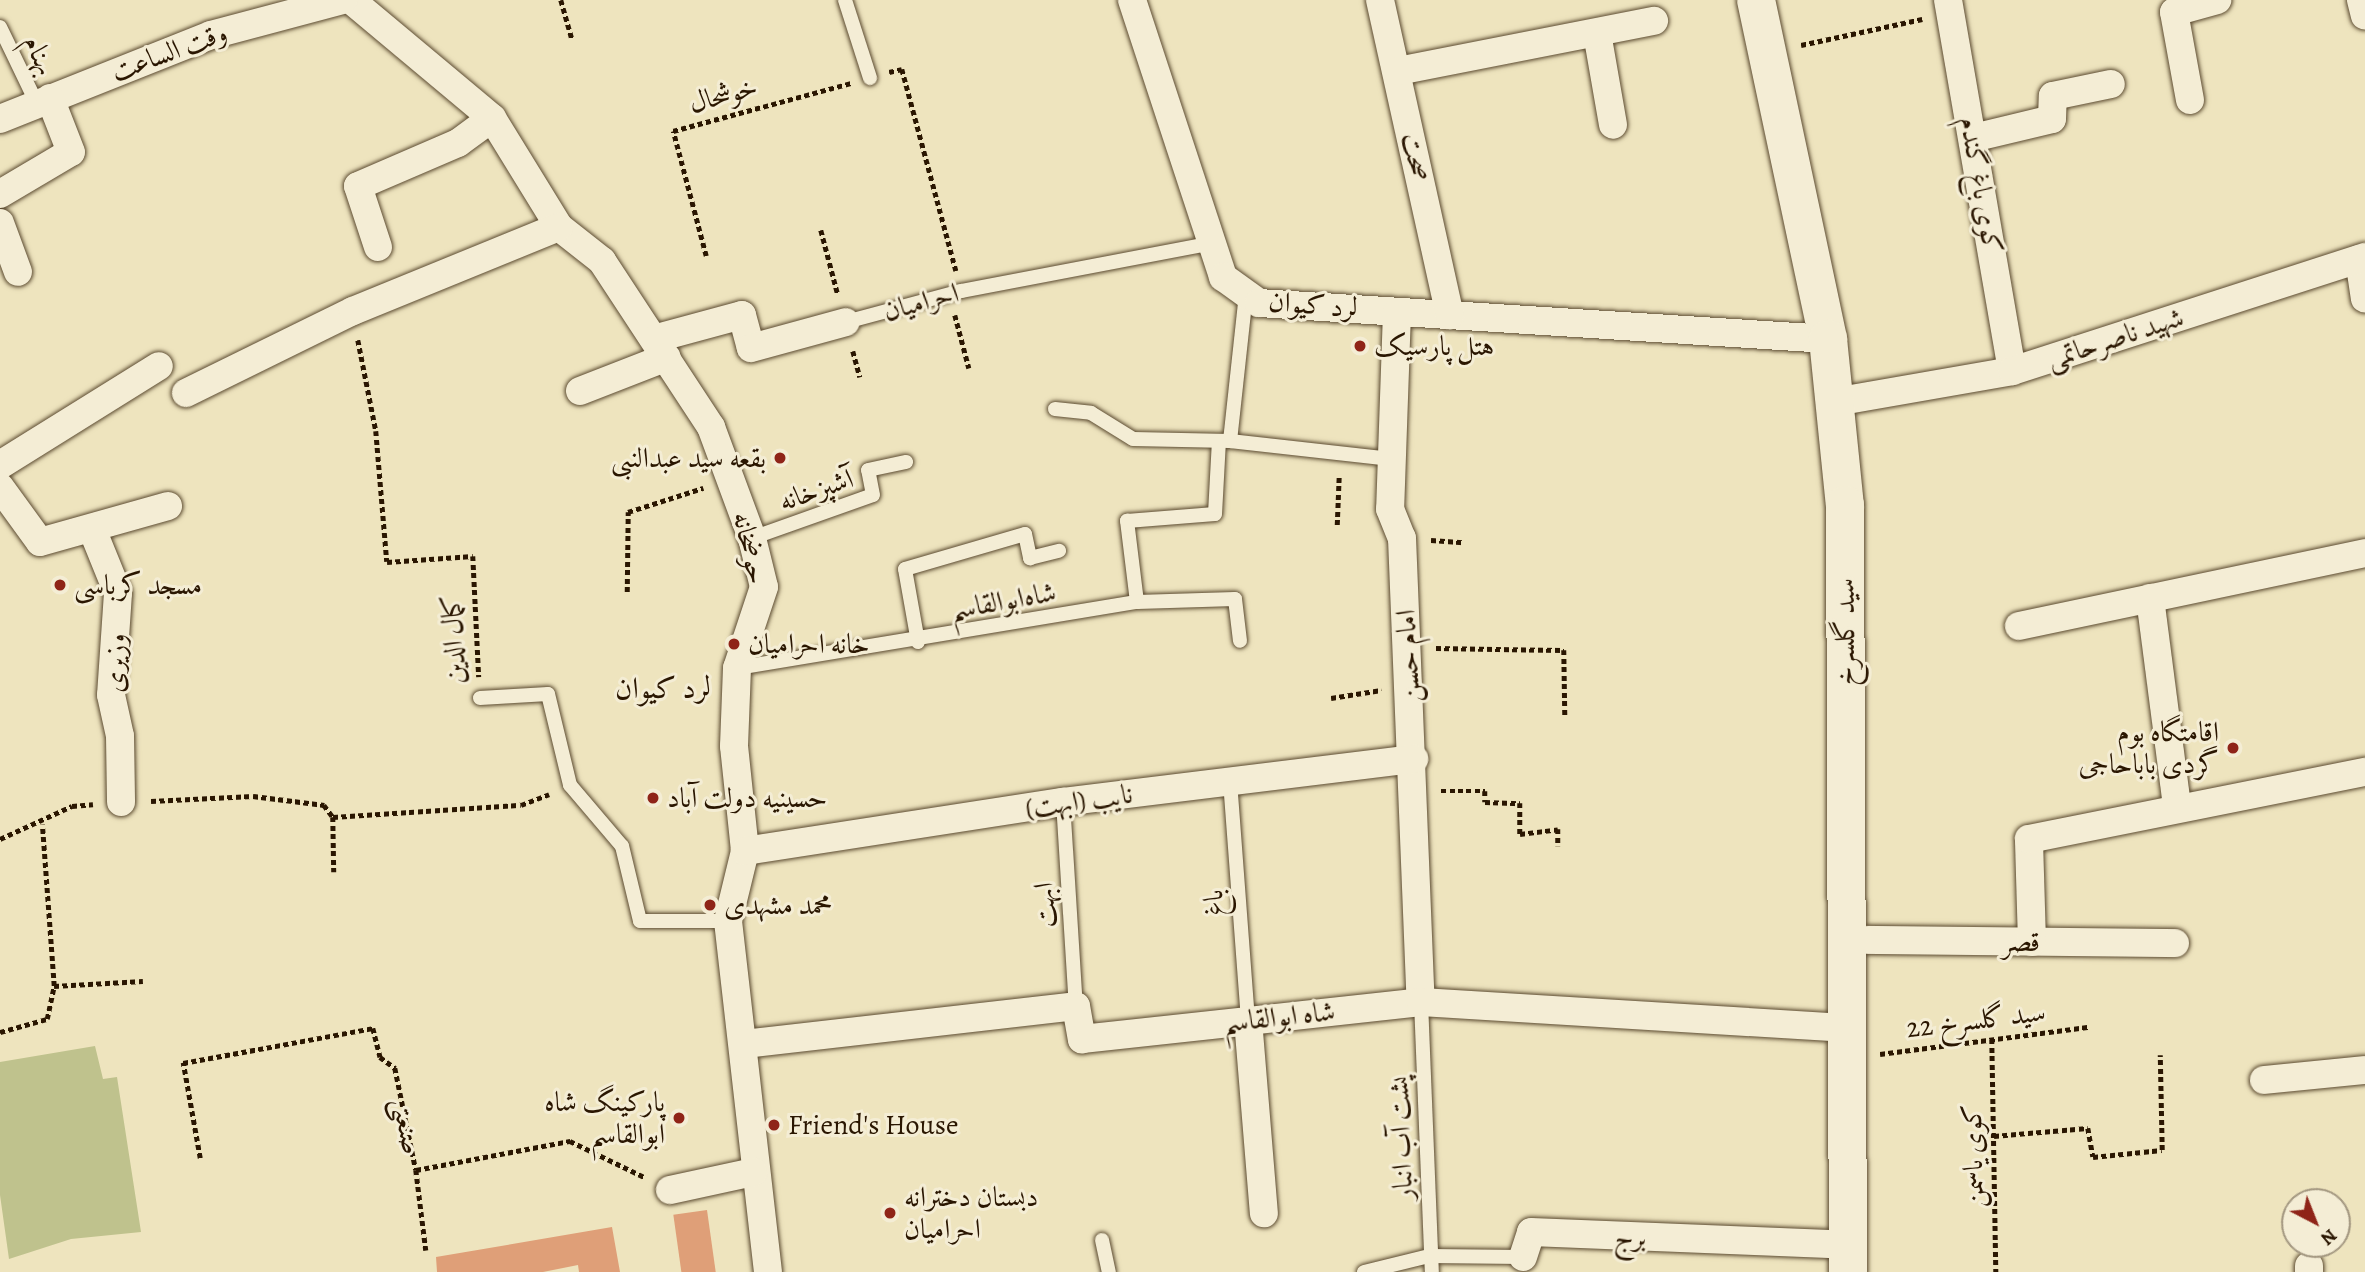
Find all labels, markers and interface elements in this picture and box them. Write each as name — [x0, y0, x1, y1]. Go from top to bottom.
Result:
street label: وقت الساعت — [106, 16, 232, 88]
street label: بهنام — [16, 29, 64, 81]
street label: خوشحال — [685, 70, 761, 120]
street label: کوی باغ گندم — [1952, 114, 2010, 256]
street label: صحت — [1394, 130, 1438, 184]
street label: احرامیان — [880, 276, 962, 328]
street label: لرد کیوان — [1267, 284, 1359, 326]
street label: شهید ناصرحاتمی — [2042, 300, 2188, 376]
place label: هتل پارسیک — [1374, 329, 1494, 363]
marker: هتل پارسیک — [1352, 338, 1368, 354]
place label: بقعه سید عبدالنبی — [611, 441, 766, 475]
marker: بقعه سید عبدالنبی — [772, 450, 788, 466]
street label: آشپزخانه — [774, 462, 858, 518]
street label: حوضخانه — [725, 509, 775, 587]
place label: مسجد کرباسی — [74, 568, 202, 602]
street label: شاه‌ابوالقاسم — [947, 575, 1059, 627]
marker: مسجد کرباسی — [52, 577, 68, 593]
street label: سید گلسرخ — [1828, 578, 1862, 686]
street label: کمال الدین — [435, 595, 471, 685]
street label: امام حسن — [1389, 609, 1427, 703]
place label: خانه احرامیان — [748, 627, 870, 661]
street label: وزیری — [97, 633, 133, 693]
marker: خانه احرامیان — [726, 636, 742, 652]
district label: لرد کیوان — [615, 670, 711, 706]
place label: اقامتگاه بوم گردی باباحاجی — [2078, 715, 2219, 781]
marker: اقامتگاه بوم گردی باباحاجی — [2225, 740, 2241, 756]
street label: نایب (ابهت) — [1023, 777, 1135, 825]
place label: حسینیه دولت آباد — [667, 781, 827, 815]
marker: حسینیه دولت آباد — [645, 790, 661, 806]
street label: ابهت — [1027, 881, 1063, 929]
place label: محمد مشهدی — [724, 888, 832, 922]
street label: باغ — [1196, 888, 1232, 918]
marker: محمد مشهدی — [702, 897, 718, 913]
street label: قصر — [2002, 925, 2040, 959]
street label: شاه ابوالقاسم — [1221, 994, 1337, 1040]
street label: سید گلسرخ 22 — [1904, 995, 2048, 1045]
street label: پشت آب انبار — [1382, 1076, 1420, 1200]
place label: پارکینگ شاه ابوالقاسم — [544, 1085, 665, 1151]
street label: صنعتی — [385, 1095, 429, 1157]
street label: کوی یاسمن — [1955, 1104, 1991, 1208]
place label: Friend's House — [788, 1108, 958, 1142]
marker: پارکینگ شاه ابوالقاسم — [671, 1110, 687, 1126]
marker: Friend's House — [766, 1117, 782, 1133]
place label: دبستان دخترانه احرامیان — [904, 1180, 1038, 1246]
north arrow — [2281, 1188, 2351, 1258]
marker: دبستان دخترانه احرامیان — [882, 1205, 898, 1221]
street label: برج — [1614, 1220, 1646, 1254]
text: N — [2315, 1223, 2343, 1251]

